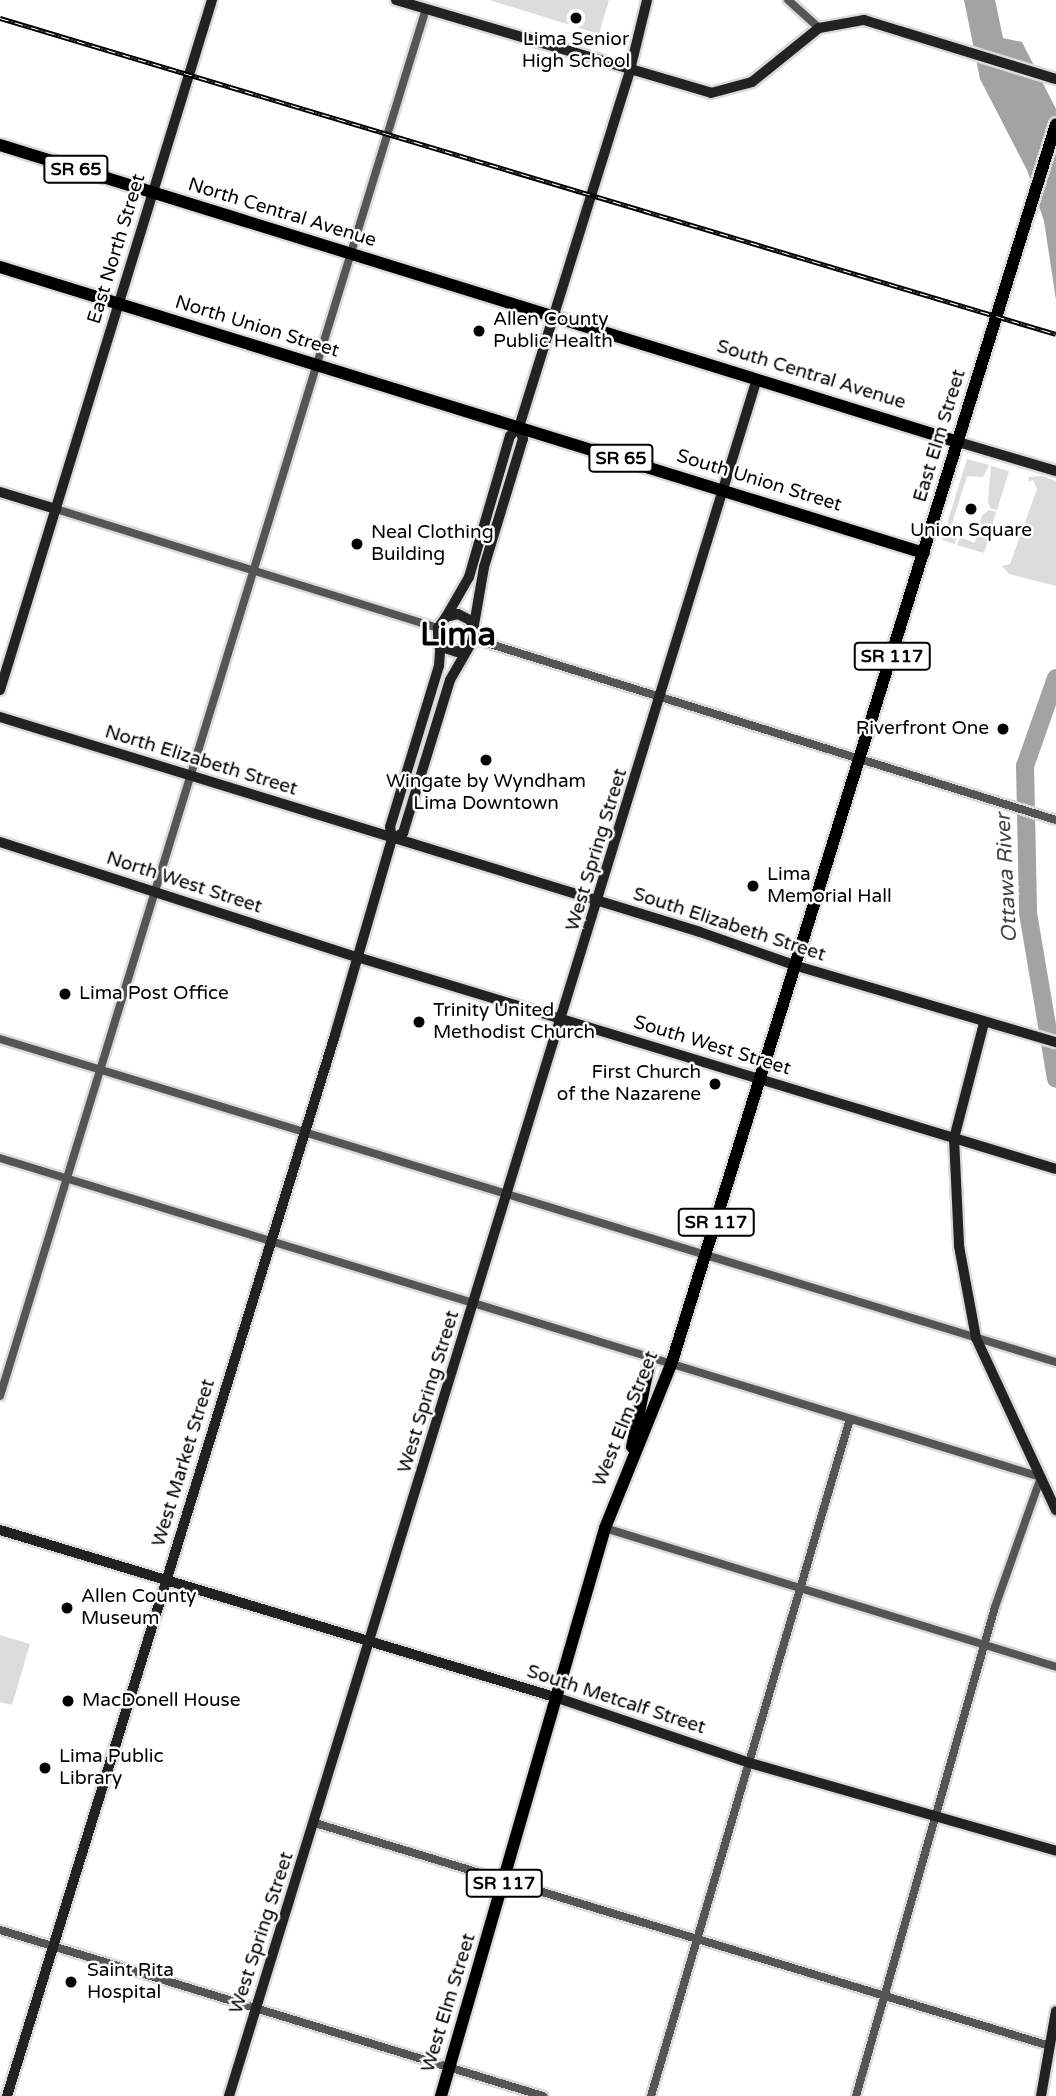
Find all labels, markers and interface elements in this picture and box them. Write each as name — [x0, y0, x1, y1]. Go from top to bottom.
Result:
marker: Lima Senior High School — [568, 10, 584, 26]
place label: Lima Senior High School — [522, 29, 630, 73]
road number: SR 65 — [43, 154, 109, 184]
street label: East North Street — [83, 171, 151, 327]
street label: North Central Avenue — [185, 174, 379, 252]
street label: North Union Street — [172, 291, 342, 363]
place label: Allen County Public Health — [493, 309, 613, 353]
marker: Allen County Public Health — [471, 323, 487, 339]
street label: South Central Avenue — [714, 335, 908, 415]
street label: East Elm Street — [909, 367, 971, 505]
road number: SR 65 — [588, 444, 654, 472]
street label: South Union Street — [674, 445, 844, 517]
marker: Union Square — [963, 501, 979, 517]
place label: Union Square — [910, 520, 1032, 542]
place label: Neal Clothing Building — [371, 522, 494, 566]
marker: Neal Clothing Building — [349, 536, 365, 552]
district label: Lima — [420, 615, 496, 655]
road number: SR 117 — [854, 642, 931, 670]
place label: Riverfront One — [856, 718, 989, 740]
street label: North Elizabeth Street — [102, 721, 300, 801]
marker: Riverfront One — [995, 721, 1011, 737]
marker: Wingate by Wyndham Lima Downtown — [478, 752, 494, 768]
street label: West Spring Street — [561, 766, 633, 934]
place label: Wingate by Wyndham Lima Downtown — [386, 771, 586, 815]
water label: Ottawa River — [991, 813, 1023, 943]
street label: North West Street — [103, 847, 265, 919]
place label: Lima Memorial Hall — [767, 864, 892, 908]
marker: Lima Memorial Hall — [745, 878, 761, 894]
street label: South Elizabeth Street — [630, 883, 828, 967]
place label: Lima Post Office — [79, 983, 229, 1005]
marker: Lima Post Office — [57, 986, 73, 1002]
place label: Trinity United Methodist Church — [433, 1000, 595, 1044]
street label: South West Street — [631, 1011, 793, 1081]
marker: Trinity United Methodist Church — [411, 1014, 427, 1030]
place label: First Church of the Nazarene — [557, 1062, 701, 1106]
marker: First Church of the Nazarene — [707, 1076, 723, 1092]
road number: SR 117 — [678, 1208, 754, 1237]
street label: West Spring Street — [393, 1308, 465, 1476]
street label: West Elm Street — [588, 1348, 664, 1490]
street label: West Market Street — [148, 1376, 220, 1550]
place label: Allen County Museum — [81, 1586, 197, 1630]
marker: Allen County Museum — [59, 1600, 75, 1616]
street label: South Metcalf Street — [524, 1660, 708, 1740]
place label: MacDonell House — [82, 1690, 240, 1712]
marker: MacDonell House — [60, 1693, 76, 1709]
place label: Lima Public Library — [59, 1746, 164, 1790]
marker: Lima Public Library — [37, 1760, 53, 1776]
street label: West Spring Street — [225, 1849, 299, 2017]
road number: SR 117 — [466, 1868, 542, 1898]
street label: West Elm Street — [417, 1931, 481, 2075]
place label: Saint Rita Hospital — [87, 1960, 174, 2004]
marker: Saint Rita Hospital — [61, 1972, 81, 1992]

